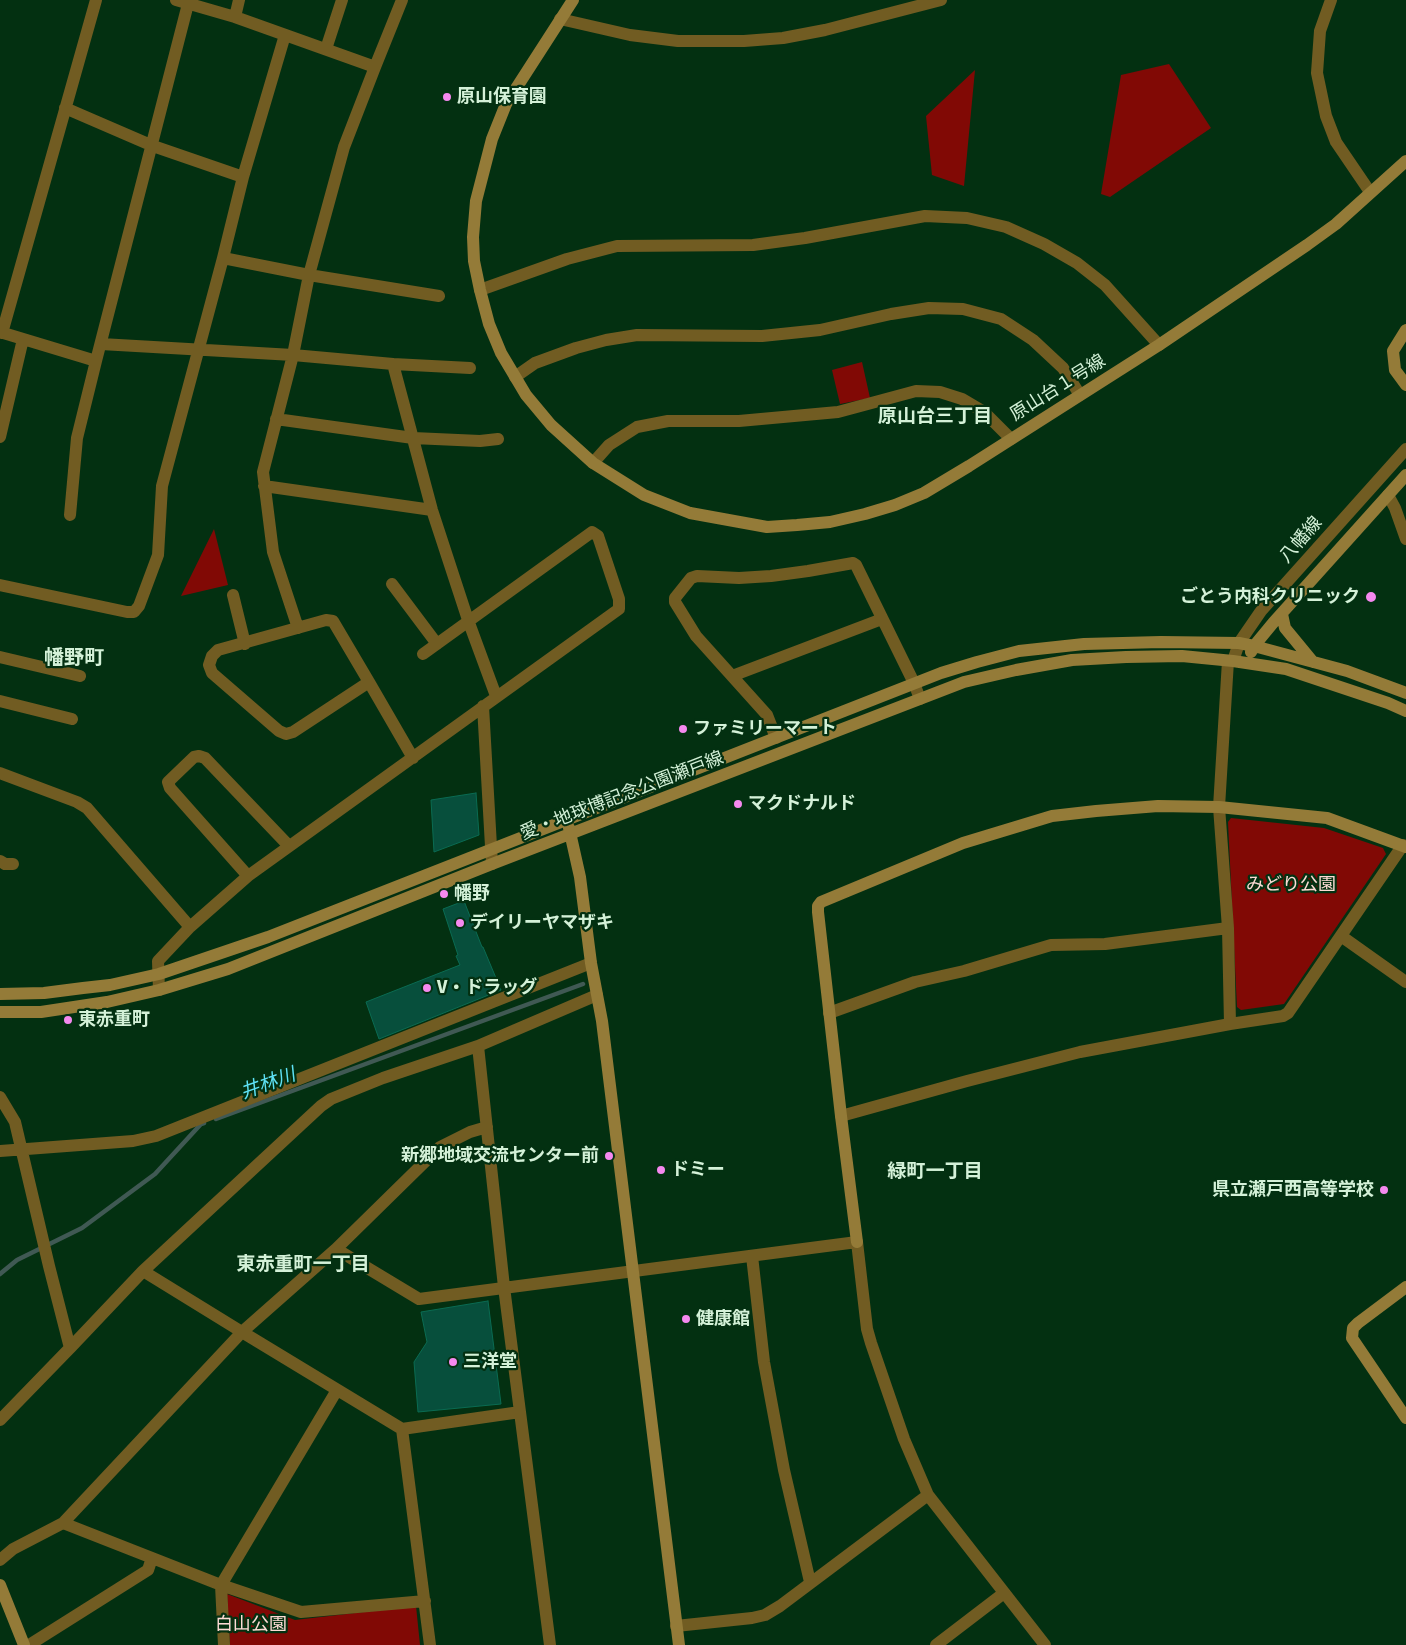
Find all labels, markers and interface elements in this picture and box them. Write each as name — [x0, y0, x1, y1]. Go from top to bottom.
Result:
place label: 原山保育園 — [457, 86, 547, 108]
marker: 原山保育園 — [441, 91, 453, 103]
street label: 原山台１号線 — [1006, 350, 1110, 426]
district label: 原山台三丁目 — [878, 406, 992, 428]
street label: 八幡線 — [1275, 513, 1327, 567]
place label: ごとう内科クリニック — [1180, 586, 1360, 608]
marker: ごとう内科クリニック — [1364, 590, 1378, 604]
district label: 幡野町 — [44, 646, 104, 670]
place label: ファミリーマート — [693, 718, 837, 740]
marker: ファミリーマート — [677, 723, 689, 735]
street label: 愛・地球博記念公園瀬戸線 — [517, 747, 727, 845]
place label: マクドナルド — [748, 793, 856, 815]
marker: マクドナルド — [732, 798, 744, 810]
park label: みどり公園 — [1246, 874, 1336, 896]
place label: 幡野 — [454, 883, 490, 905]
marker: 幡野 — [438, 888, 450, 900]
place label: デイリーヤマザキ — [470, 912, 614, 934]
marker: デイリーヤマザキ — [454, 917, 466, 929]
place label: V・ドラッグ — [437, 977, 537, 999]
marker: V・ドラッグ — [421, 982, 433, 994]
place label: 東赤重町 — [78, 1009, 150, 1031]
marker: 東赤重町 — [62, 1014, 74, 1026]
water label: 井林川 — [237, 1064, 299, 1104]
place label: 新郷地域交流センター前 — [401, 1145, 599, 1167]
marker: 新郷地域交流センター前 — [603, 1150, 615, 1162]
place label: ドミー — [671, 1159, 725, 1181]
district label: 緑町一丁目 — [888, 1161, 982, 1183]
marker: ドミー — [655, 1164, 667, 1176]
place label: 県立瀬戸西高等学校 — [1212, 1179, 1374, 1201]
marker: 県立瀬戸西高等学校 — [1378, 1184, 1390, 1196]
district label: 東赤重町一丁目 — [237, 1254, 369, 1276]
place label: 健康館 — [696, 1308, 750, 1330]
marker: 健康館 — [680, 1313, 692, 1325]
place label: 三洋堂 — [463, 1351, 517, 1373]
marker: 三洋堂 — [447, 1356, 459, 1368]
park label: 白山公園 — [215, 1614, 287, 1636]

